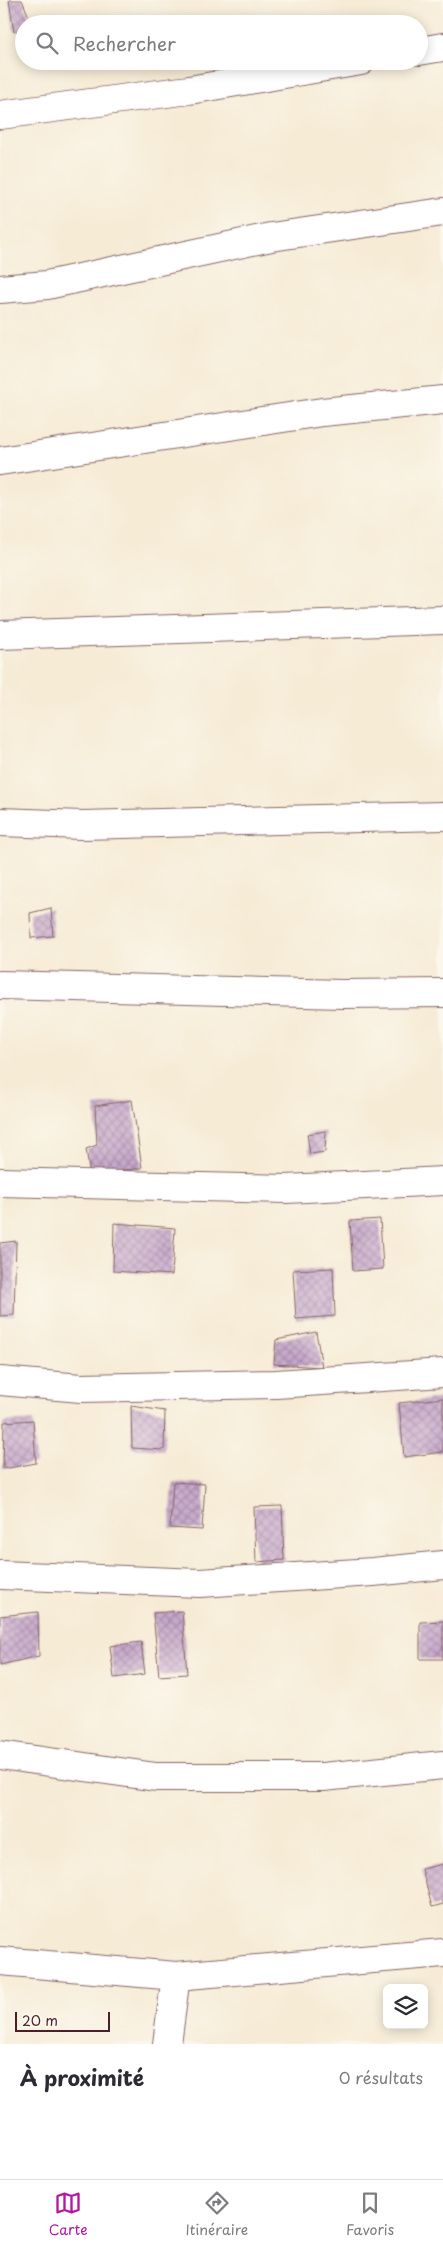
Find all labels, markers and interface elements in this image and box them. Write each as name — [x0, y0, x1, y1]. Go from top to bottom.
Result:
search box — [15, 15, 428, 70]
icon: search — [33, 29, 61, 57]
text: Rechercher — [73, 29, 176, 57]
map controls — [383, 1984, 428, 2029]
button: layers — [383, 1984, 428, 2029]
scale bar — [15, 2009, 110, 2032]
text: 20 m — [22, 2010, 58, 2031]
text: À proximité — [20, 2061, 144, 2093]
text: 0 résultats — [339, 2065, 423, 2089]
tab: Carte — [49, 2189, 88, 2240]
tab: Itinéraire — [185, 2189, 248, 2240]
tab: Favoris — [346, 2189, 394, 2240]

